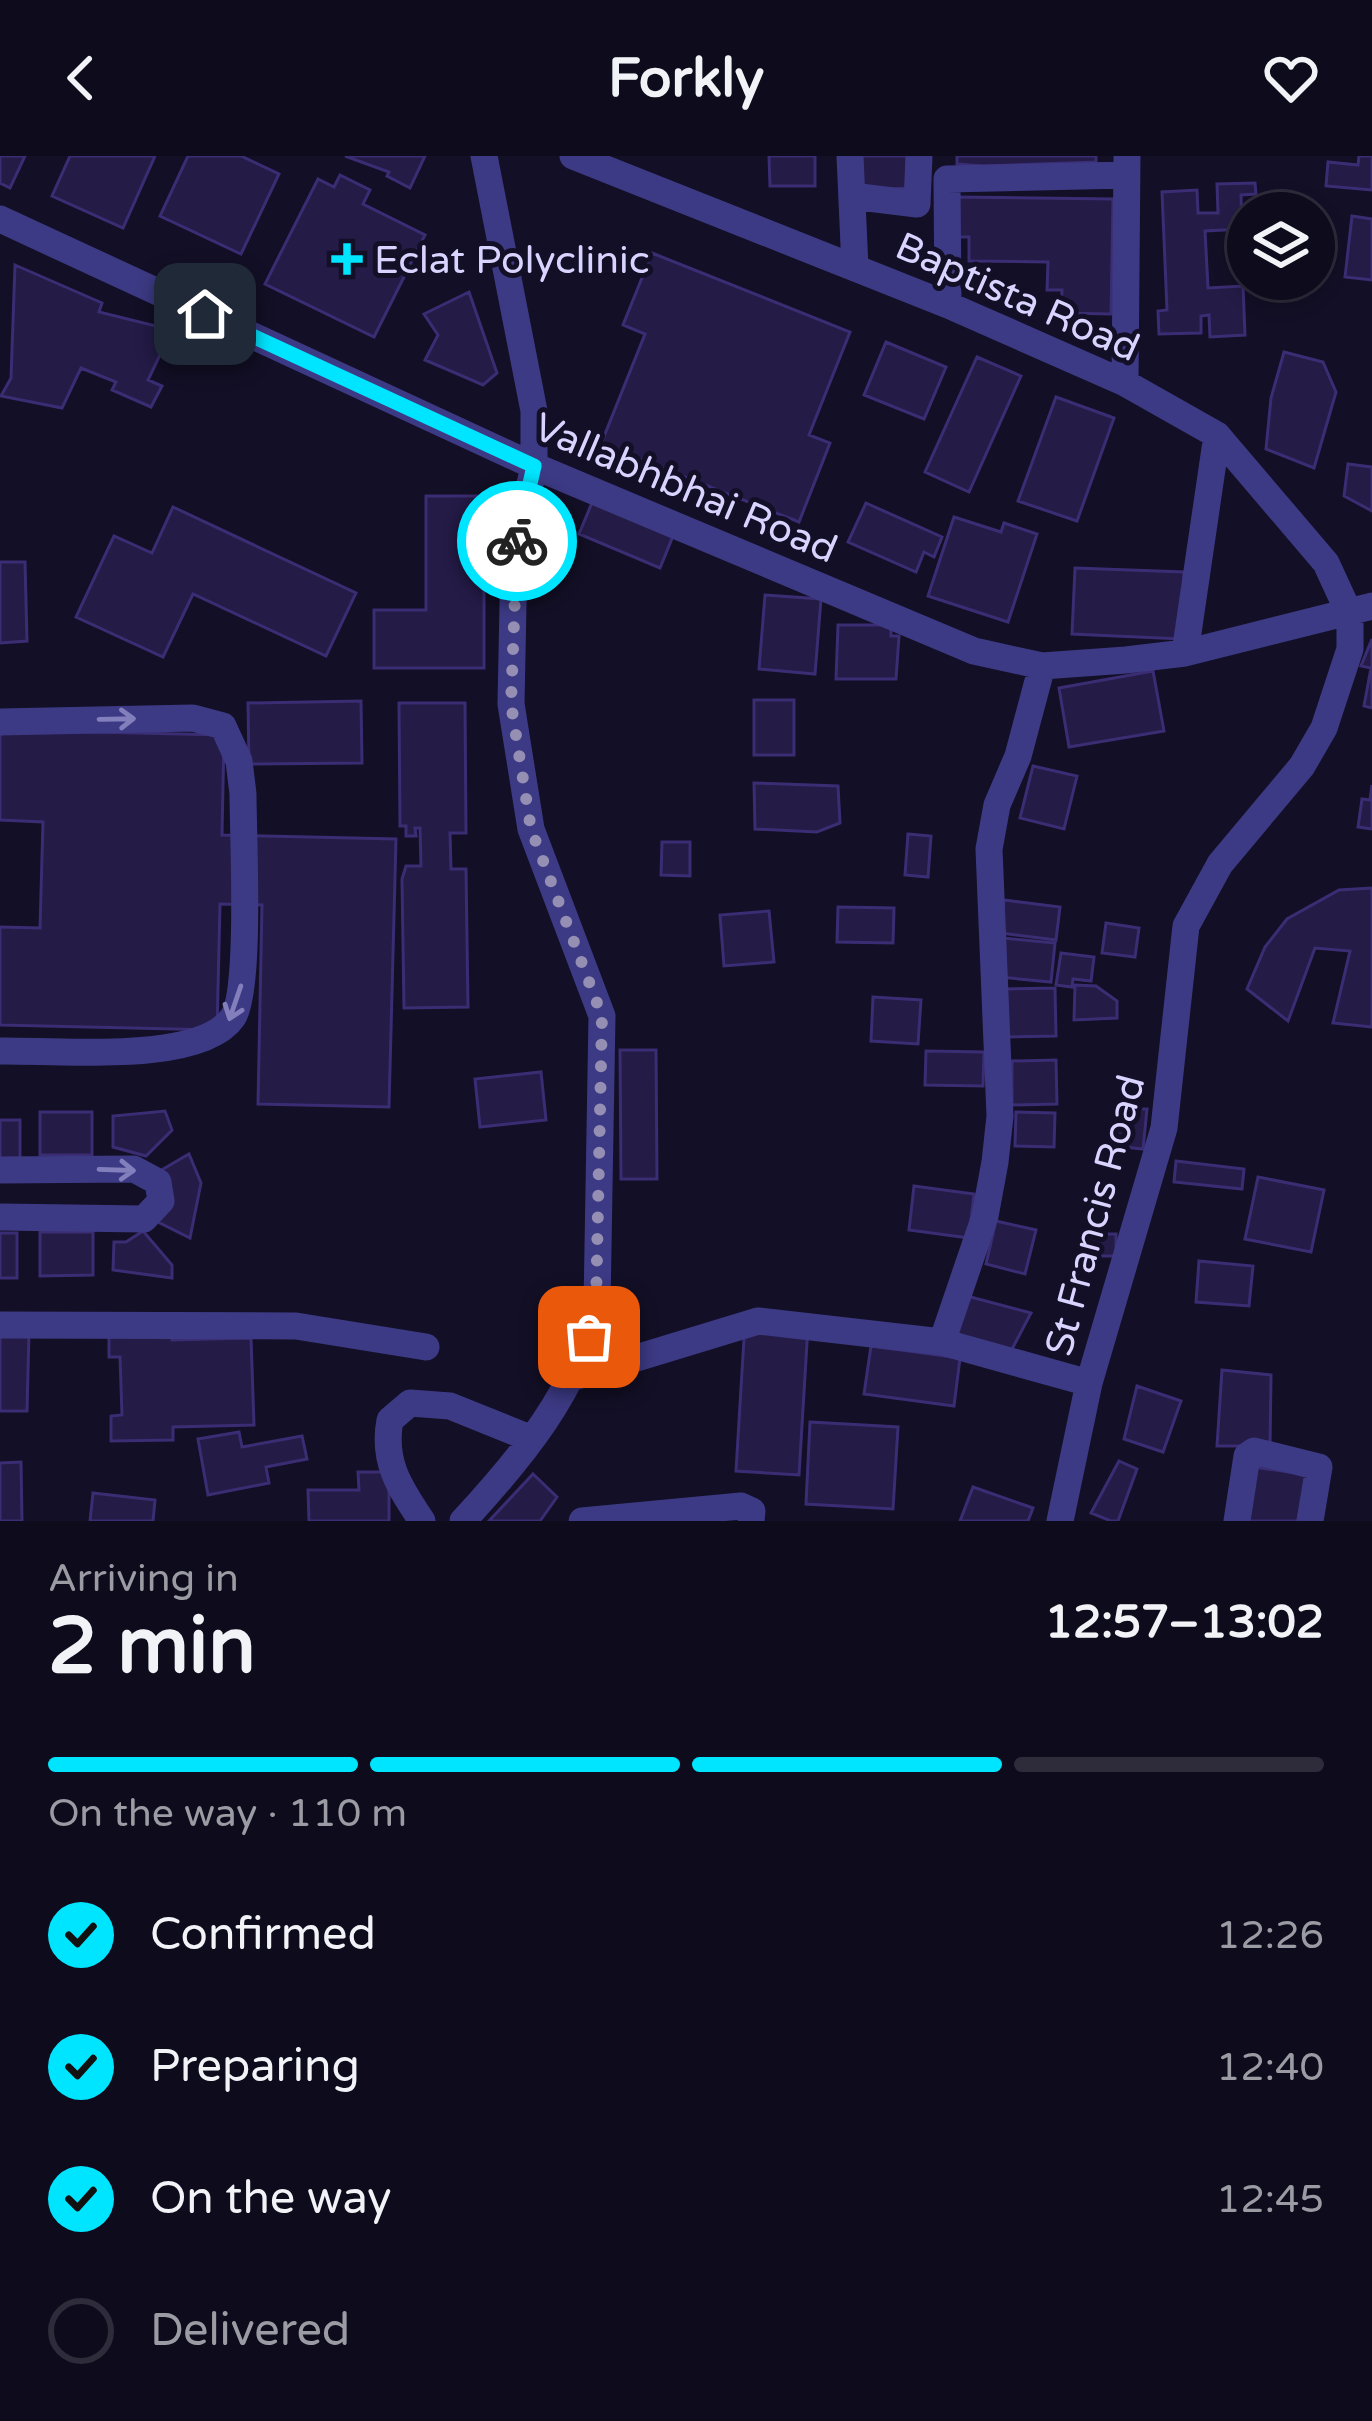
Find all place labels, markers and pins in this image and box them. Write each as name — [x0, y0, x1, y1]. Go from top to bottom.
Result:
place label: Eclat Polyclinic — [374, 237, 650, 284]
marker: Eclat Polyclinic — [331, 243, 363, 275]
pin — [154, 263, 256, 365]
pin — [538, 1286, 640, 1388]

